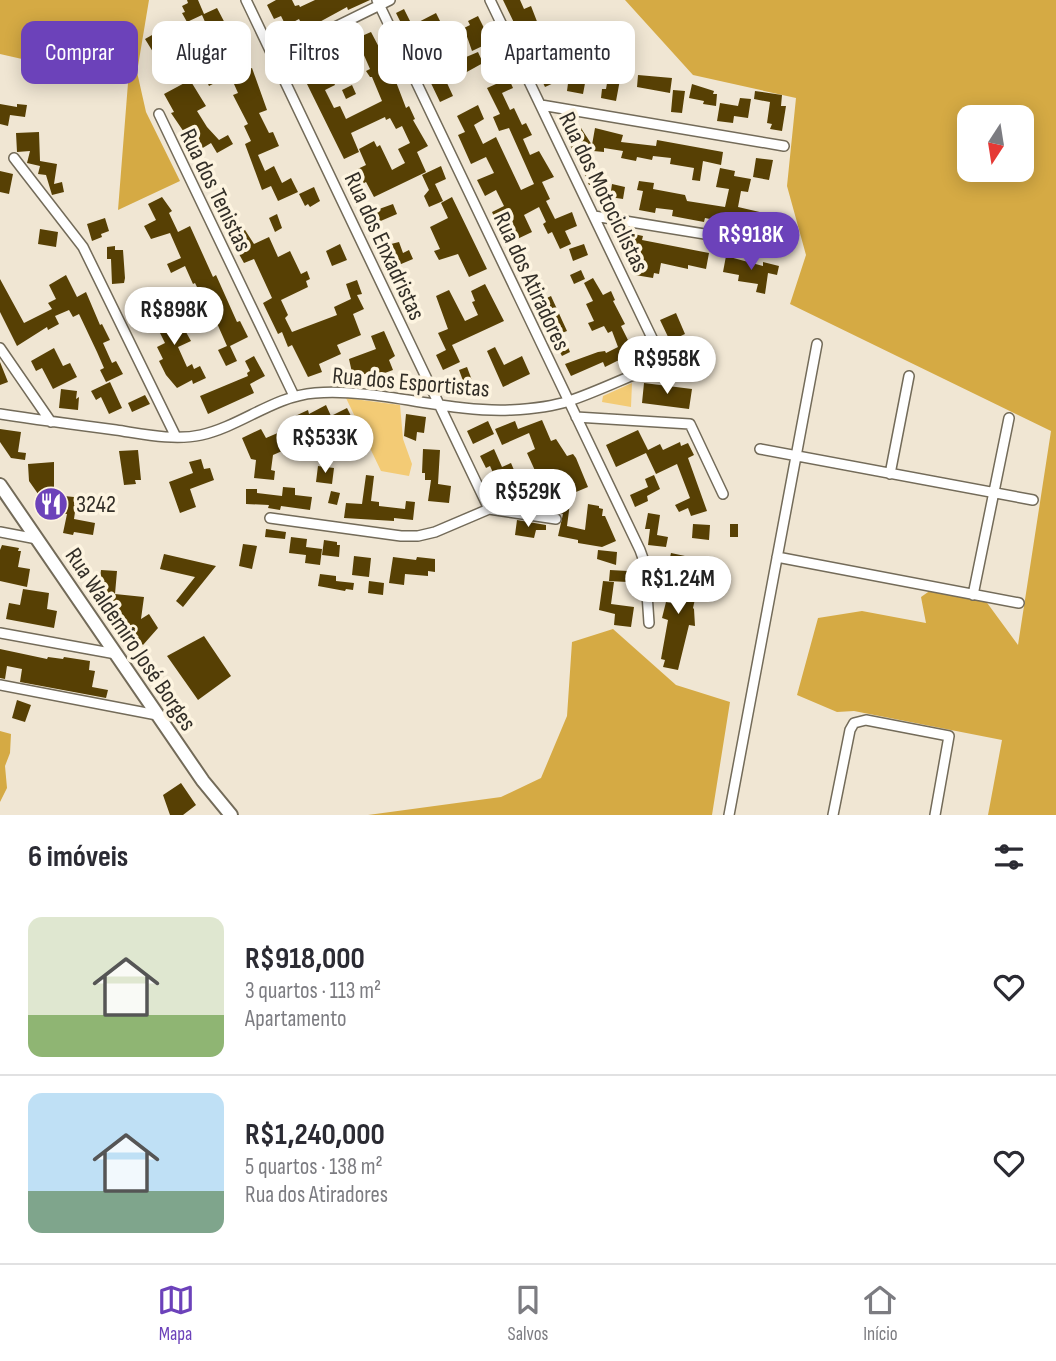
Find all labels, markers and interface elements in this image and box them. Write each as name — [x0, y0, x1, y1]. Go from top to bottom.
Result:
chip: Comprar — [21, 21, 138, 84]
chip: Alugar — [152, 21, 251, 84]
chip: Filtros — [265, 21, 364, 84]
chip: Novo — [378, 21, 467, 84]
chip: Apartamento — [481, 21, 635, 84]
north arrow — [957, 105, 1034, 182]
map controls — [957, 105, 1034, 182]
street label: Rua dos Motociclistas — [552, 107, 655, 277]
street label: Rua dos Tenistas — [173, 124, 258, 256]
street label: Rua dos Enxadristas — [338, 168, 431, 325]
street label: Rua dos Atiradores — [487, 207, 576, 355]
pin: R$918K — [694, 212, 808, 272]
text: R$918K — [718, 221, 784, 249]
pin: R$898K — [117, 288, 231, 347]
text: R$898K — [141, 296, 208, 324]
pin: R$958K — [610, 336, 724, 396]
text: R$958K — [634, 345, 700, 373]
street label: Rua dos Esportistas — [331, 361, 491, 404]
pin: R$533K — [268, 416, 382, 475]
text: R$533K — [292, 424, 358, 452]
pin: R$529K — [471, 470, 585, 529]
text: R$529K — [495, 478, 561, 506]
restaurant icon: 3242 — [32, 485, 70, 523]
place label: 3242 — [76, 490, 116, 519]
street label: Rua Waldemiro José Borges — [59, 542, 203, 736]
pin: R$1.24M — [613, 556, 743, 616]
text: R$1.24M — [641, 565, 715, 593]
icon: filters — [990, 838, 1028, 876]
text: 6 imóveis — [28, 839, 128, 875]
text: R$918,000 — [245, 941, 365, 977]
icon: home — [84, 945, 168, 1029]
icon: heart — [990, 968, 1028, 1006]
text: 3 quartos · 113 m² — [245, 977, 381, 1005]
text: Apartamento — [245, 1005, 347, 1033]
text: R$1,240,000 — [245, 1117, 385, 1153]
icon: home — [84, 1121, 168, 1205]
icon: heart — [990, 1144, 1028, 1182]
text: 5 quartos · 138 m² — [245, 1153, 383, 1181]
text: Rua dos Atiradores — [245, 1181, 388, 1209]
tab: Mapa — [157, 1281, 195, 1346]
tab: Salvos — [508, 1281, 548, 1346]
tab: Início — [861, 1281, 899, 1346]

